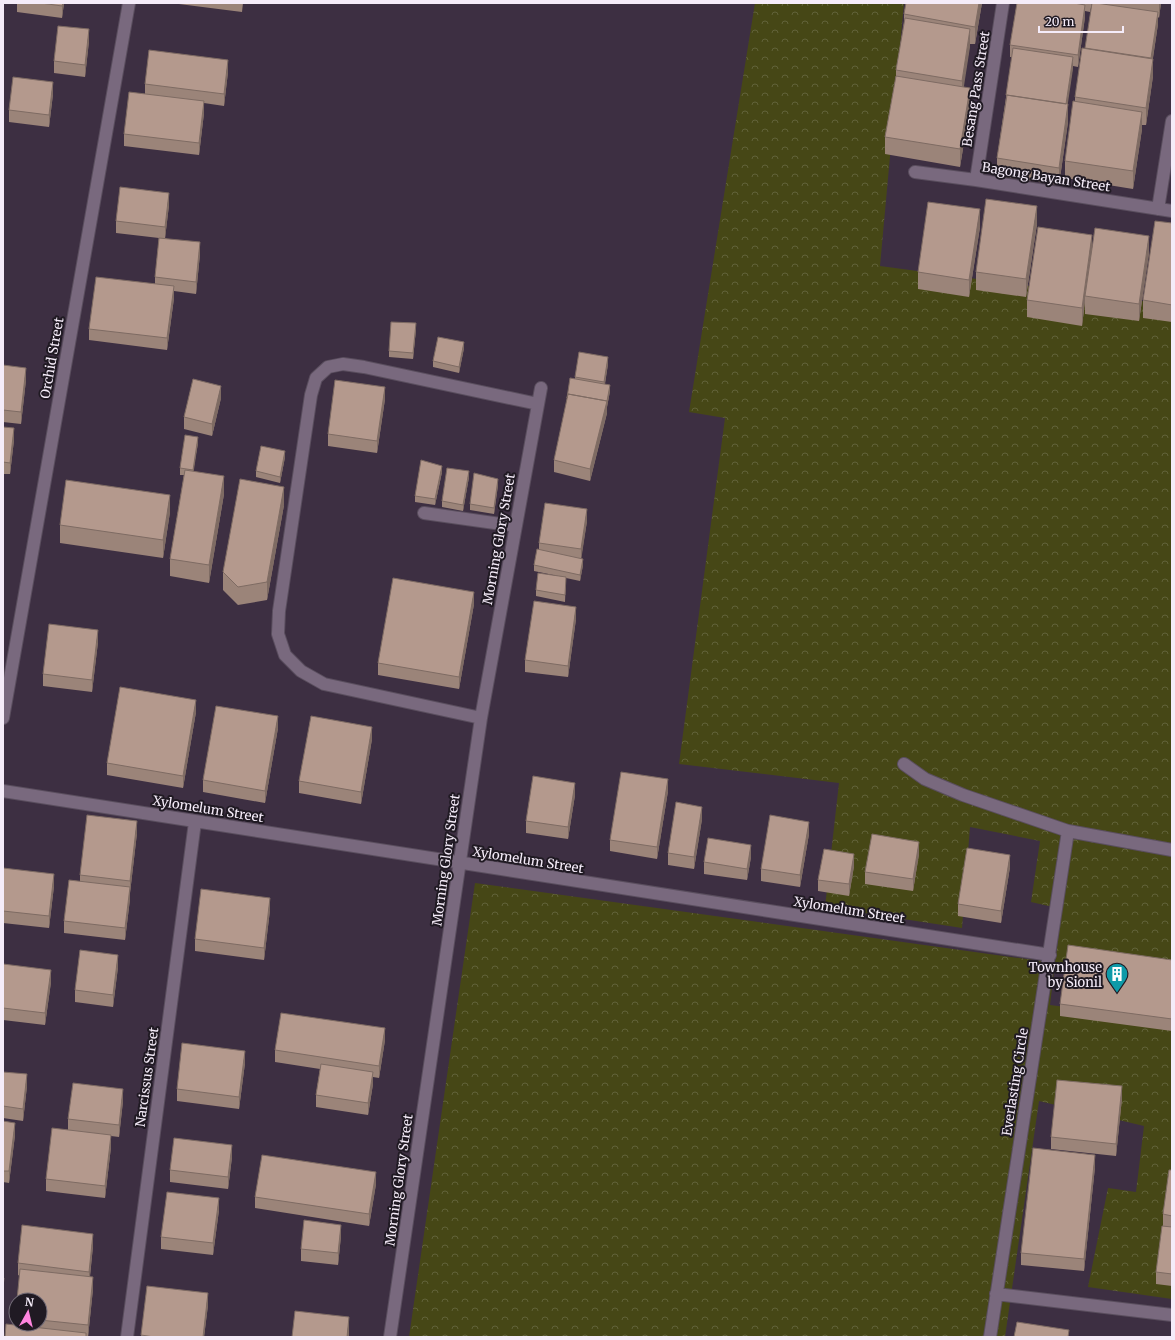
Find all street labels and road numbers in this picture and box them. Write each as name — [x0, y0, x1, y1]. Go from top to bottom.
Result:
street label: Besang Pass Street — [958, 30, 994, 148]
street label: Bagong Bayan Street — [981, 158, 1111, 196]
street label: Orchid Street — [36, 316, 68, 400]
street label: Morning Glory Street — [479, 472, 519, 606]
street label: Xylomelum Street — [151, 792, 265, 826]
street label: Morning Glory Street — [428, 793, 464, 927]
street label: Xylomelum Street — [471, 843, 585, 877]
street label: Xylomelum Street — [792, 893, 906, 927]
street label: Narcissus Street — [132, 1026, 162, 1128]
street label: Everlasting Circle — [998, 1027, 1032, 1137]
street label: Morning Glory Street — [381, 1113, 417, 1247]

